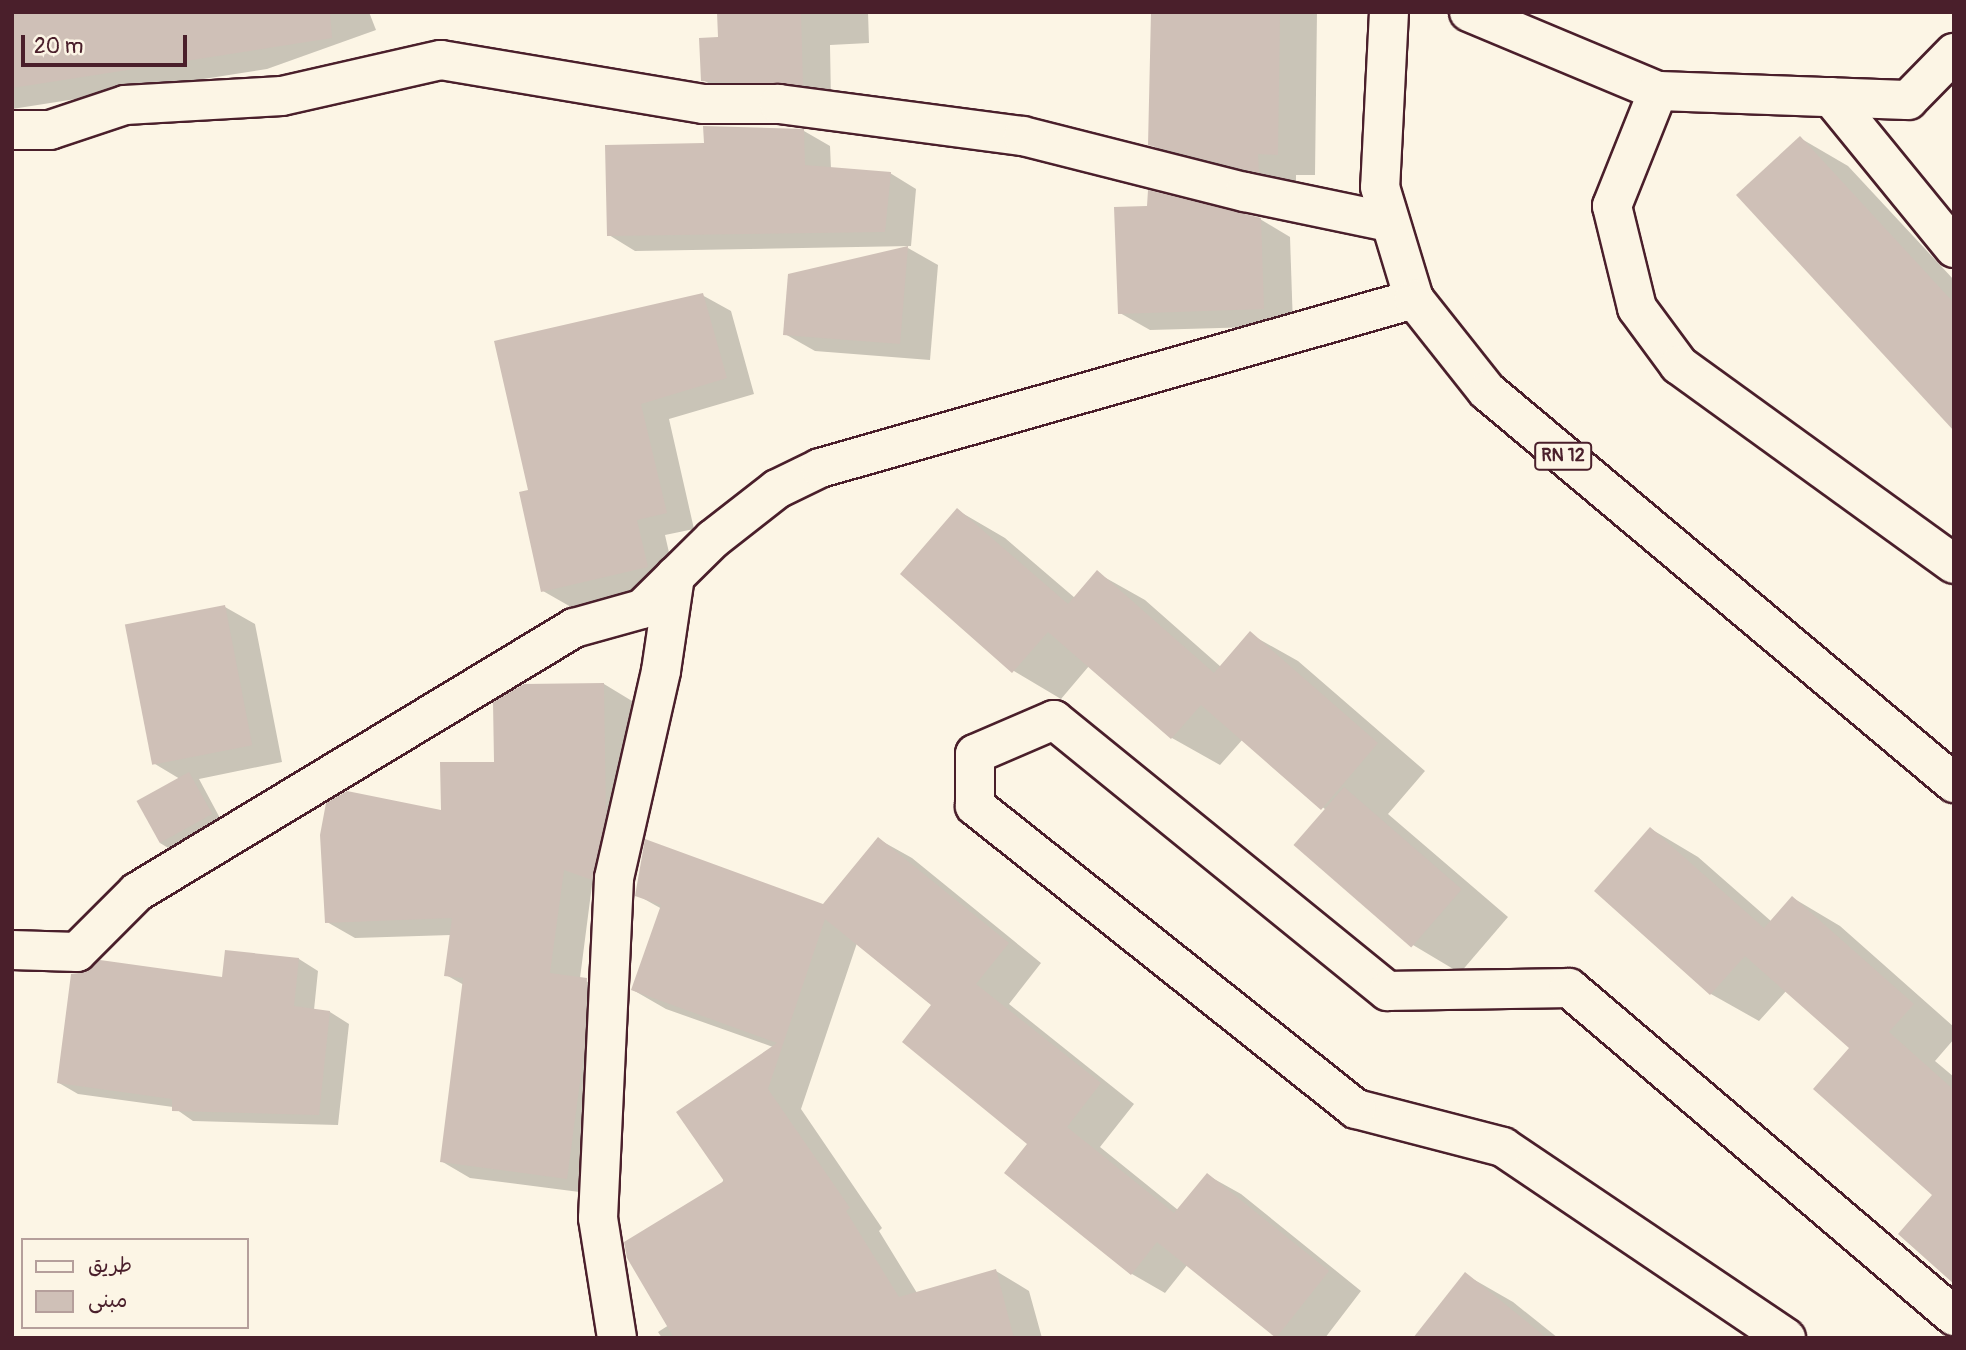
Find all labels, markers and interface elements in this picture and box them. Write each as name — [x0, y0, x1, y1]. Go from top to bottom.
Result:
scale bar — [24, 21, 191, 65]
text: 20 m — [34, 33, 83, 60]
road number: RN 12 — [1533, 442, 1593, 470]
legend — [21, 1238, 248, 1329]
text: طريق — [88, 1252, 132, 1279]
text: مبنى — [88, 1287, 127, 1314]

